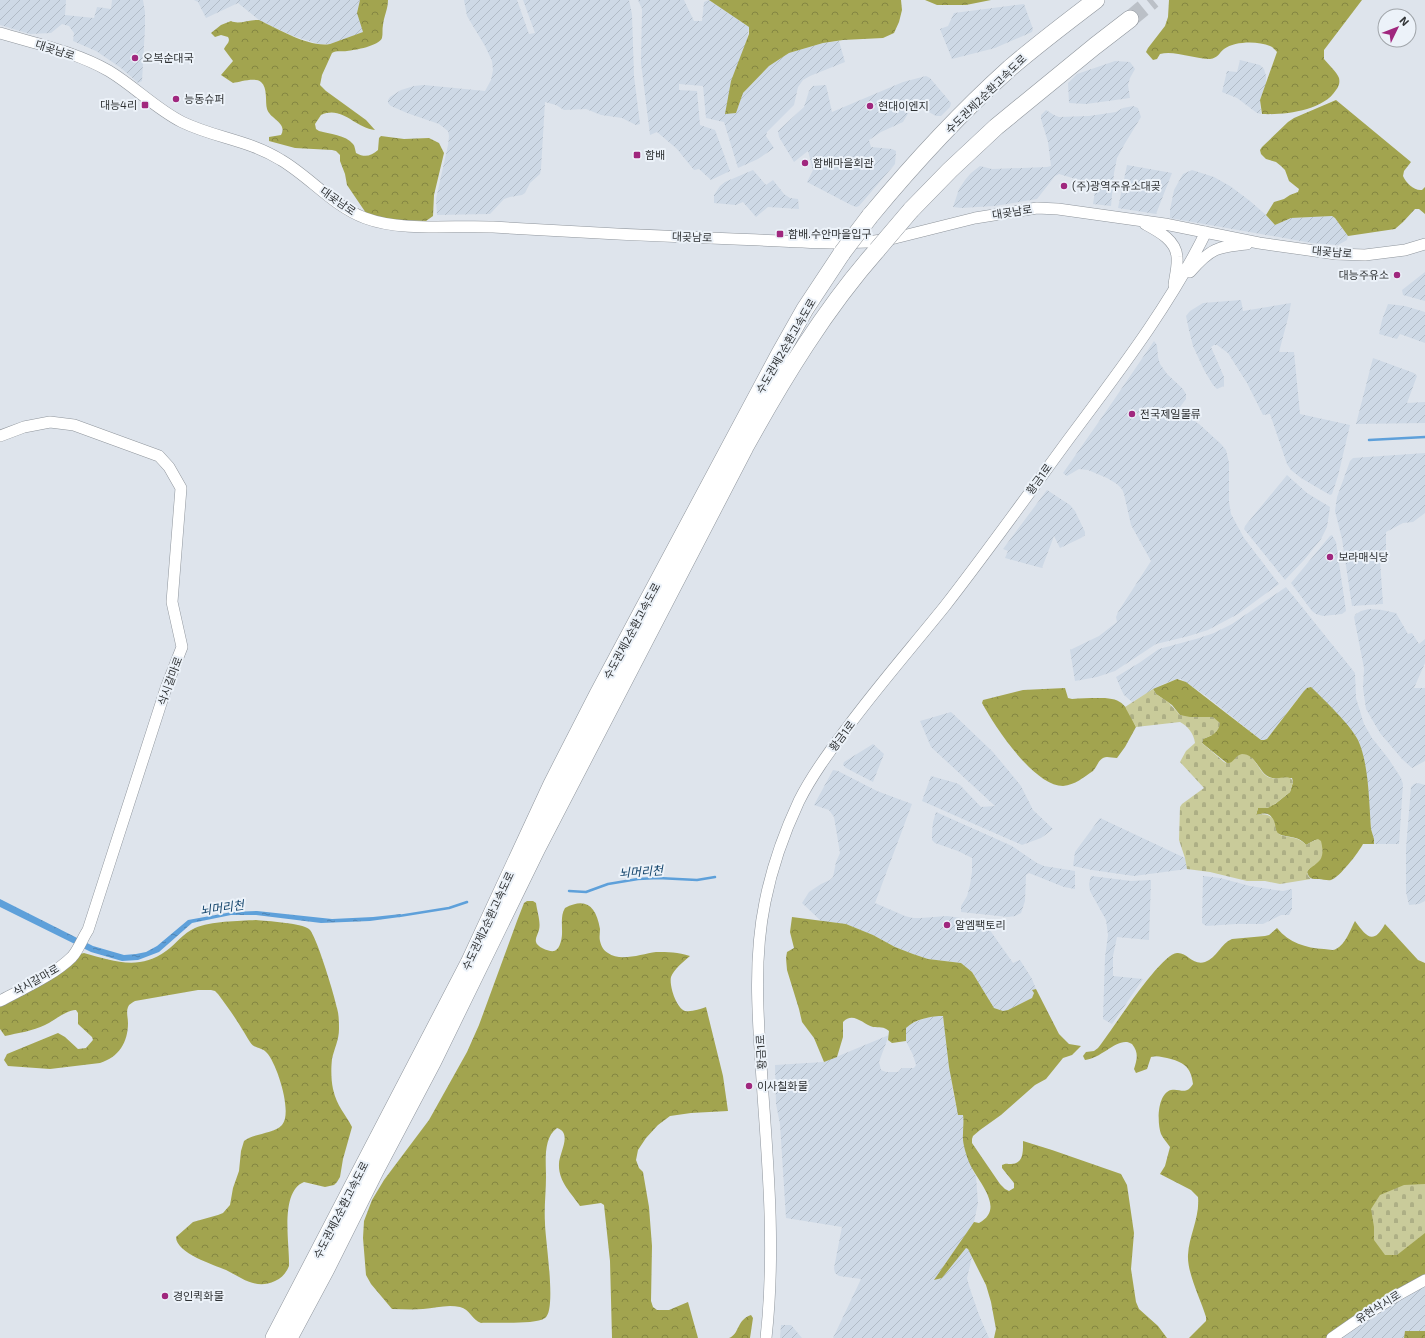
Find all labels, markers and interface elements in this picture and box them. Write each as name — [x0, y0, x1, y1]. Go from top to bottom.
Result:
north arrow — [1377, 8, 1417, 48]
text: N — [1397, 13, 1412, 28]
street label: 대곶남로 — [34, 37, 76, 62]
place label: 오복순대국 — [143, 51, 194, 64]
street label: 수도권제2순환고속도로 — [943, 52, 1029, 136]
marker: 오복순대국 — [130, 53, 140, 63]
place label: 능동슈퍼 — [184, 92, 224, 105]
marker: 능동슈퍼 — [171, 94, 181, 104]
place label: 대능4리 — [100, 98, 137, 111]
place label: 현대이엔지 — [878, 99, 929, 112]
marker: 대능4리 — [140, 100, 150, 110]
marker: 현대이엔지 — [865, 101, 875, 111]
place label: 함배 — [645, 148, 665, 161]
marker: 함배 — [632, 150, 642, 160]
place label: 함배마을회관 — [813, 156, 874, 169]
marker: 함배마을회관 — [800, 158, 810, 168]
place label: (주)광역주유소대곶 — [1072, 179, 1161, 192]
marker: (주)광역주유소대곶 — [1059, 181, 1069, 191]
street label: 대곶남로 — [318, 184, 359, 218]
street label: 대곶남로 — [991, 202, 1033, 221]
place label: 함배.수안마을입구 — [788, 227, 871, 240]
street label: 대곶남로 — [672, 229, 712, 244]
marker: 함배.수안마을입구 — [775, 229, 785, 239]
street label: 대곶남로 — [1311, 243, 1353, 260]
place label: 대능주유소 — [1338, 268, 1389, 281]
marker: 대능주유소 — [1392, 270, 1402, 280]
street label: 수도권제2순환고속도로 — [753, 296, 818, 396]
place label: 전국제일물류 — [1140, 407, 1201, 420]
marker: 전국제일물류 — [1127, 409, 1137, 419]
street label: 황금1로 — [1023, 461, 1054, 497]
place label: 보라매식당 — [1338, 550, 1389, 563]
marker: 보라매식당 — [1325, 552, 1335, 562]
street label: 수도권제2순환고속도로 — [601, 580, 663, 681]
street label: 삭시갈마로 — [155, 655, 184, 707]
street label: 황금1로 — [826, 718, 857, 753]
water label: 뇌머리천 — [618, 862, 665, 880]
street label: 수도권제2순환고속도로 — [459, 869, 516, 972]
water label: 뇌머리천 — [199, 897, 247, 917]
place label: 알엠팩토리 — [955, 918, 1006, 931]
marker: 알엠팩토리 — [942, 920, 952, 930]
street label: 삭시갈마로 — [11, 961, 61, 998]
street label: 황금1로 — [753, 1034, 768, 1070]
place label: 이사칠화물 — [757, 1079, 808, 1092]
marker: 이사칠화물 — [744, 1081, 754, 1091]
street label: 수도권제2순환고속도로 — [310, 1159, 371, 1261]
street label: 유현삭시로 — [1353, 1288, 1403, 1325]
place label: 경인퀵화물 — [173, 1289, 224, 1302]
marker: 경인퀵화물 — [160, 1291, 170, 1301]

